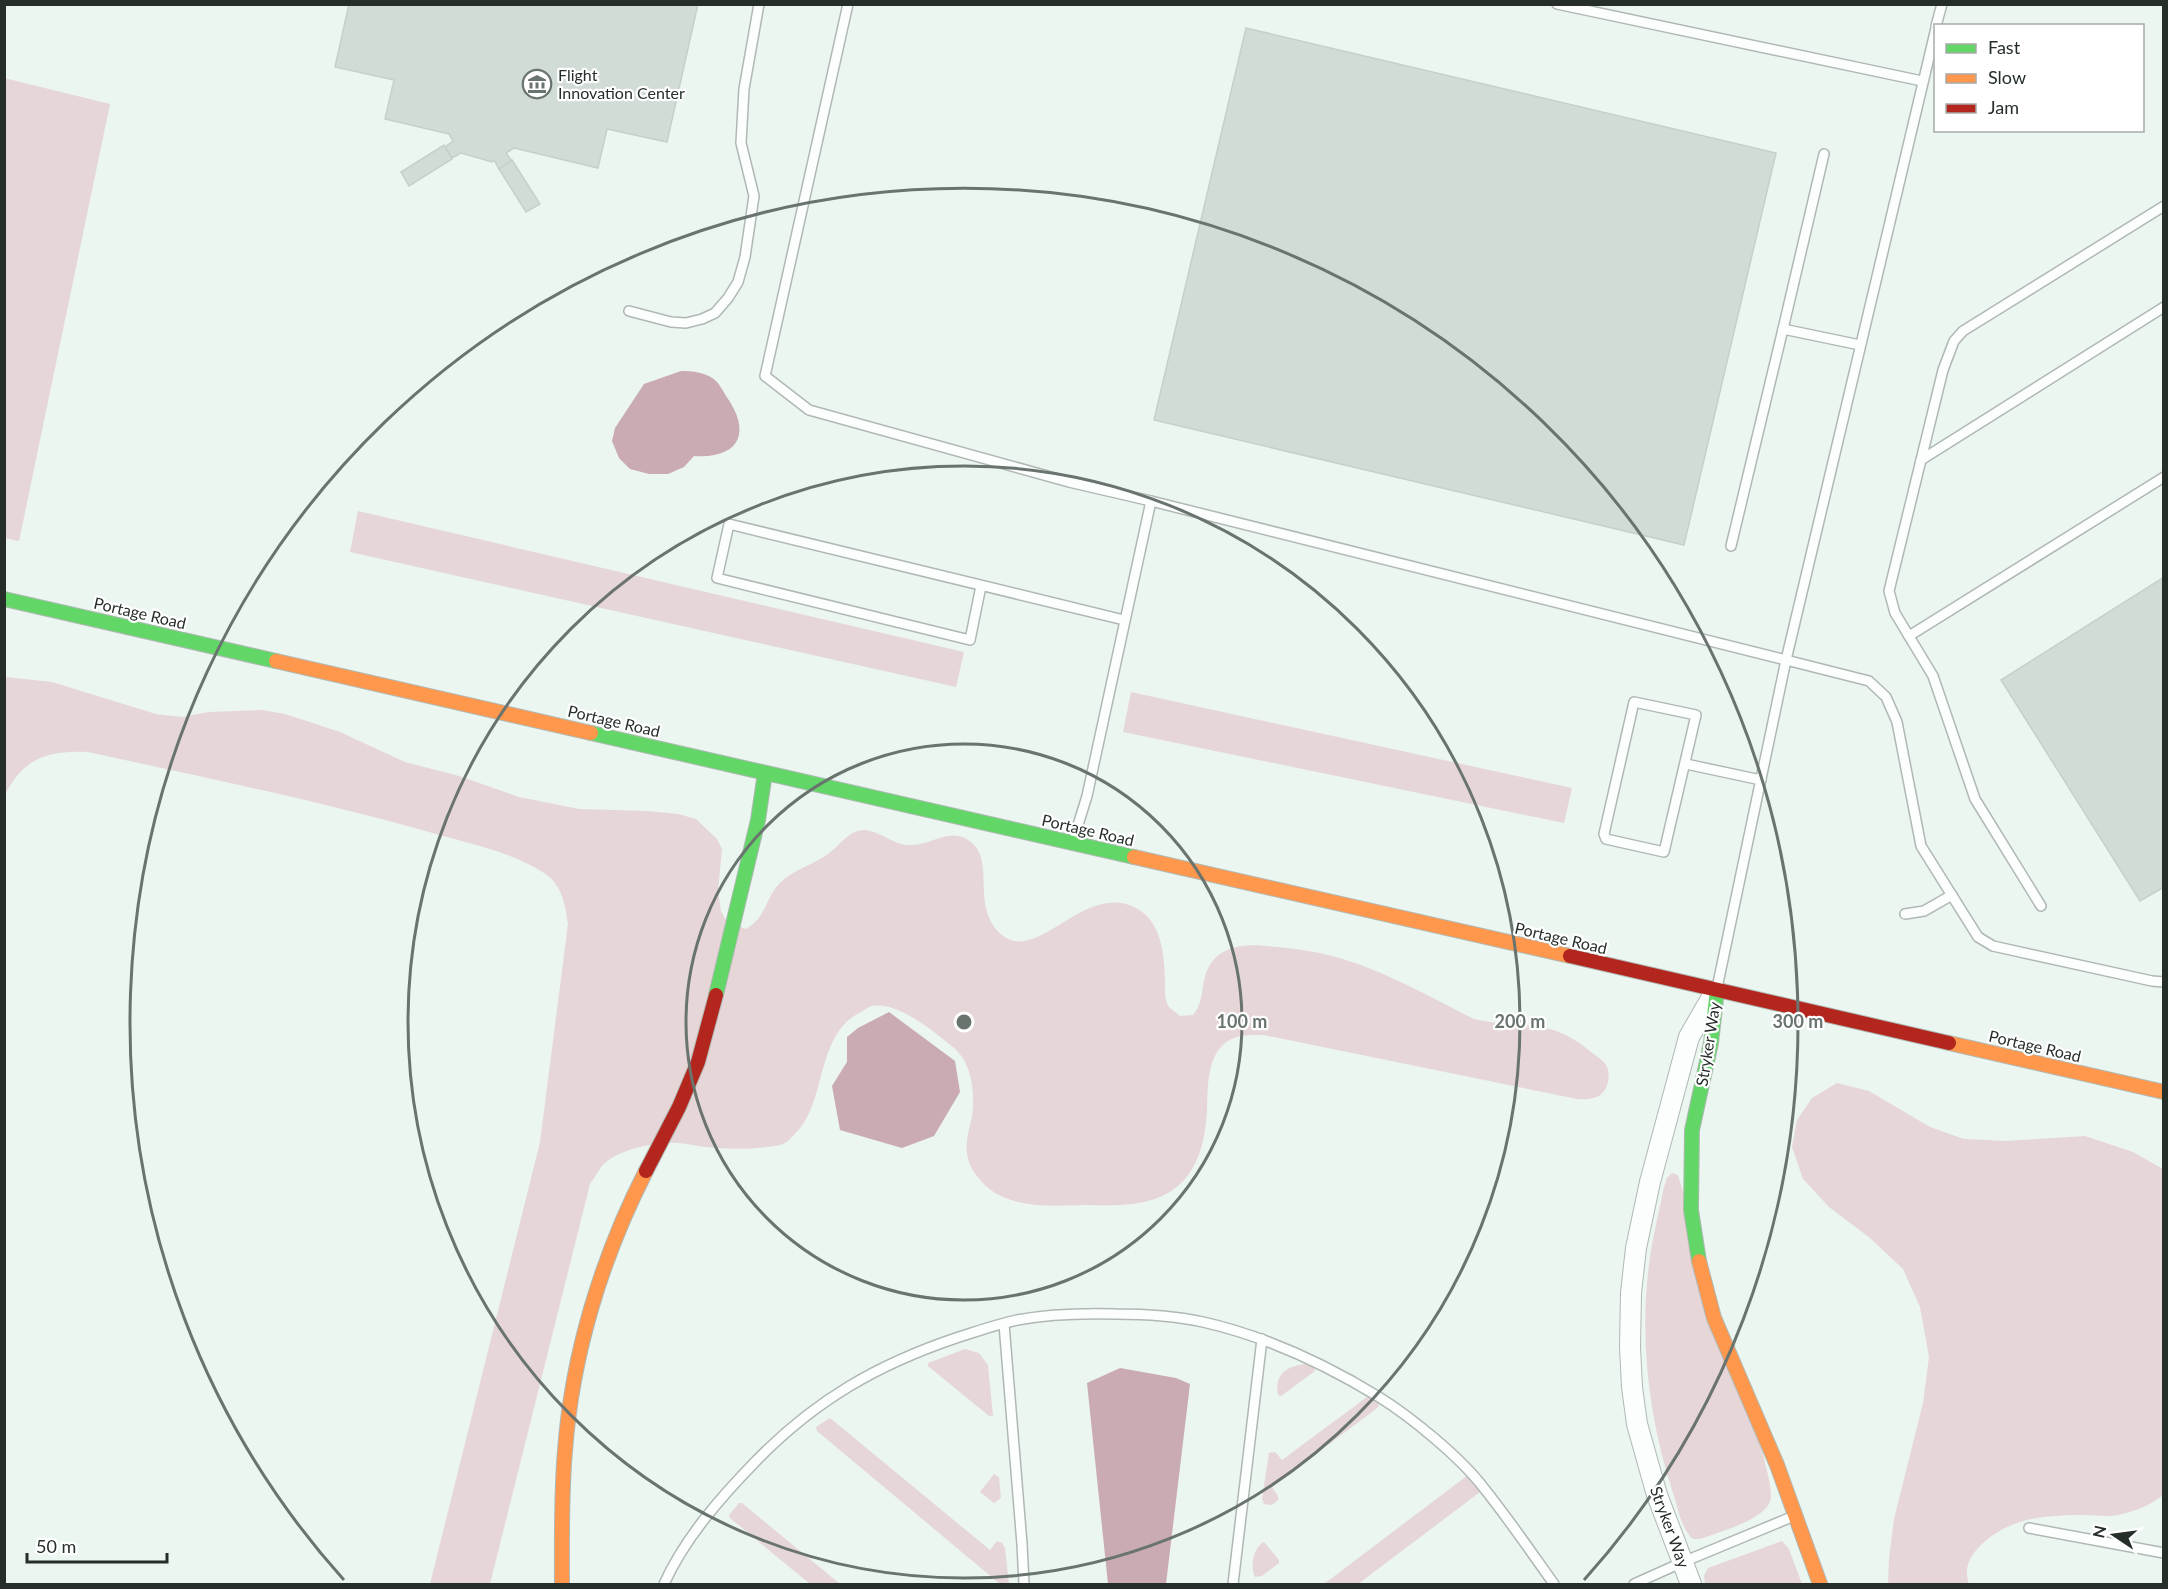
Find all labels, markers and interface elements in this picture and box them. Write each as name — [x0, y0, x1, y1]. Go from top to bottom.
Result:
legend — [1934, 24, 2144, 132]
text: Fast — [1988, 36, 2021, 58]
place label: Flight Innovation Center — [558, 65, 685, 102]
text: Slow — [1988, 66, 2026, 88]
museum icon: Flight Innovation Center — [521, 68, 553, 100]
text: Jam — [1988, 96, 2019, 118]
street label: Portage Road — [92, 593, 188, 632]
street label: Portage Road — [566, 701, 662, 740]
street label: Portage Road — [1040, 810, 1136, 849]
street label: Portage Road — [1513, 918, 1609, 957]
street label: Stryker Way — [1691, 1000, 1724, 1088]
text: 100 m — [1217, 1010, 1267, 1032]
text: 200 m — [1495, 1010, 1545, 1032]
text: 300 m — [1773, 1010, 1823, 1032]
centre of rings — [954, 1012, 974, 1032]
street label: Portage Road — [1987, 1026, 2083, 1065]
street label: Stryker Way — [1647, 1484, 1694, 1571]
north arrow — [2084, 1505, 2144, 1565]
text: N — [2088, 1523, 2110, 1540]
scale bar — [27, 1526, 166, 1564]
text: 50 m — [36, 1535, 76, 1557]

